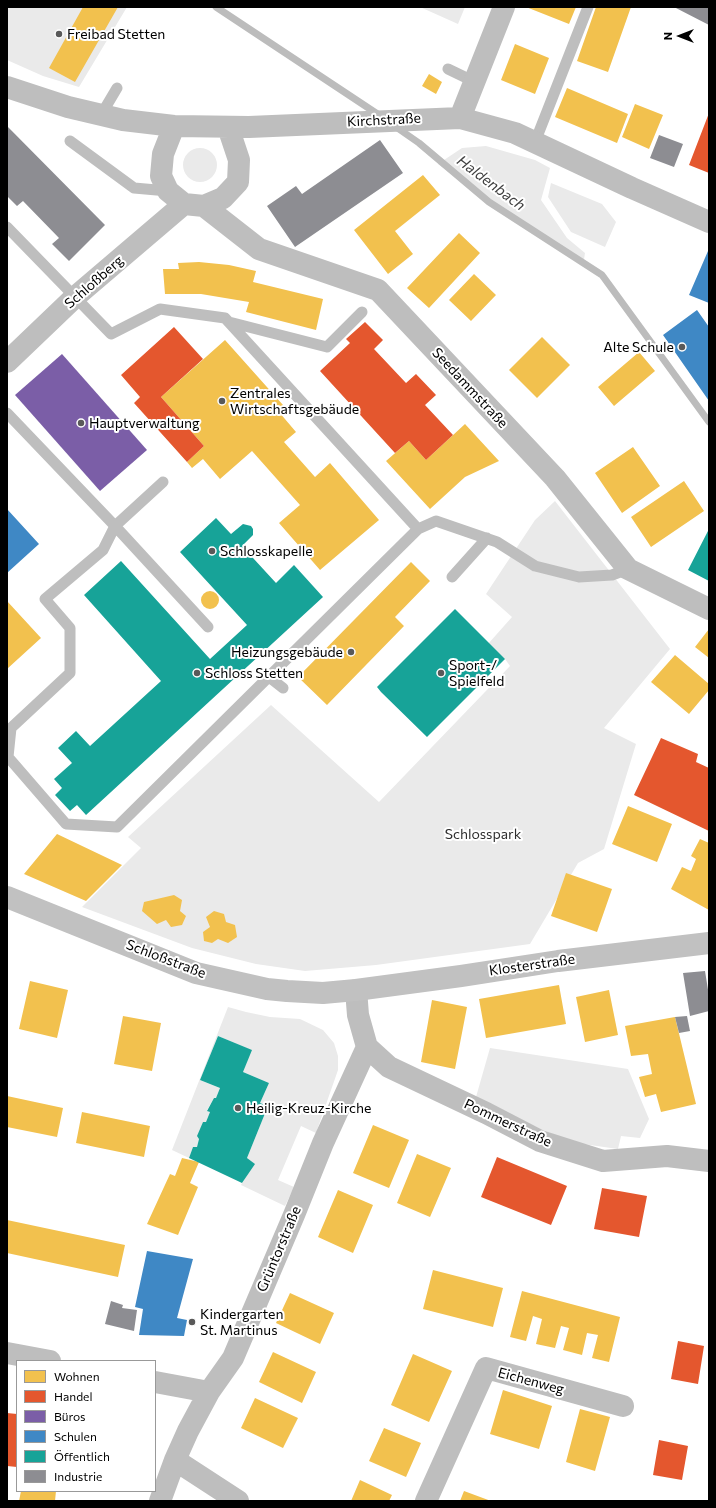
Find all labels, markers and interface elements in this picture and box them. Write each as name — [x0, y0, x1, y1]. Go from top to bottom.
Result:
north arrow — [660, 16, 700, 56]
place label: Freibad Stetten — [67, 26, 165, 42]
marker: Freibad Stetten — [54, 29, 64, 39]
text: N — [661, 32, 674, 40]
street label: Kirchstraße — [347, 110, 421, 130]
water label: Haldenbach — [453, 151, 529, 215]
street label: Schloßberg — [61, 252, 127, 312]
place label: Alte Schule — [603, 339, 674, 355]
marker: Alte Schule — [677, 342, 687, 352]
street label: Seedammstraße — [429, 344, 511, 432]
place label: Zentrales Wirtschaftsgebäude — [230, 385, 359, 418]
marker: Zentrales Wirtschaftsgebäude — [217, 396, 227, 406]
place label: Hauptverwaltung — [89, 415, 200, 431]
marker: Hauptverwaltung — [76, 418, 86, 428]
place label: Schlosskapelle — [220, 543, 313, 559]
marker: Schlosskapelle — [207, 546, 217, 556]
place label: Heizungsgebäude — [231, 644, 343, 660]
marker: Heizungsgebäude — [346, 647, 356, 657]
place label: Sport-/ Spielfeld — [449, 657, 504, 690]
place label: Schloss Stetten — [205, 665, 303, 681]
marker: Schloss Stetten — [192, 668, 202, 678]
marker: Sport-/ Spielfeld — [436, 668, 446, 678]
park label: Schlosspark — [445, 826, 521, 842]
street label: Schloßstraße — [124, 936, 208, 982]
street label: Klosterstraße — [488, 951, 576, 979]
street label: Pommerstraße — [461, 1095, 555, 1151]
place label: Heilig-Kreuz-Kirche — [246, 1100, 371, 1116]
marker: Heilig-Kreuz-Kirche — [233, 1103, 243, 1113]
street label: Grüntorstraße — [253, 1203, 305, 1295]
place label: Kindergarten St. Martinus — [200, 1306, 284, 1338]
marker: Kindergarten St. Martinus — [187, 1317, 197, 1327]
legend — [16, 1360, 156, 1492]
street label: Eichenweg — [496, 1364, 566, 1398]
text: Wohnen — [54, 1369, 100, 1383]
text: Handel — [54, 1389, 92, 1403]
text: Büros — [54, 1409, 86, 1423]
text: Schulen — [54, 1429, 97, 1443]
text: Öffentlich — [54, 1449, 110, 1463]
text: Industrie — [54, 1469, 102, 1483]

